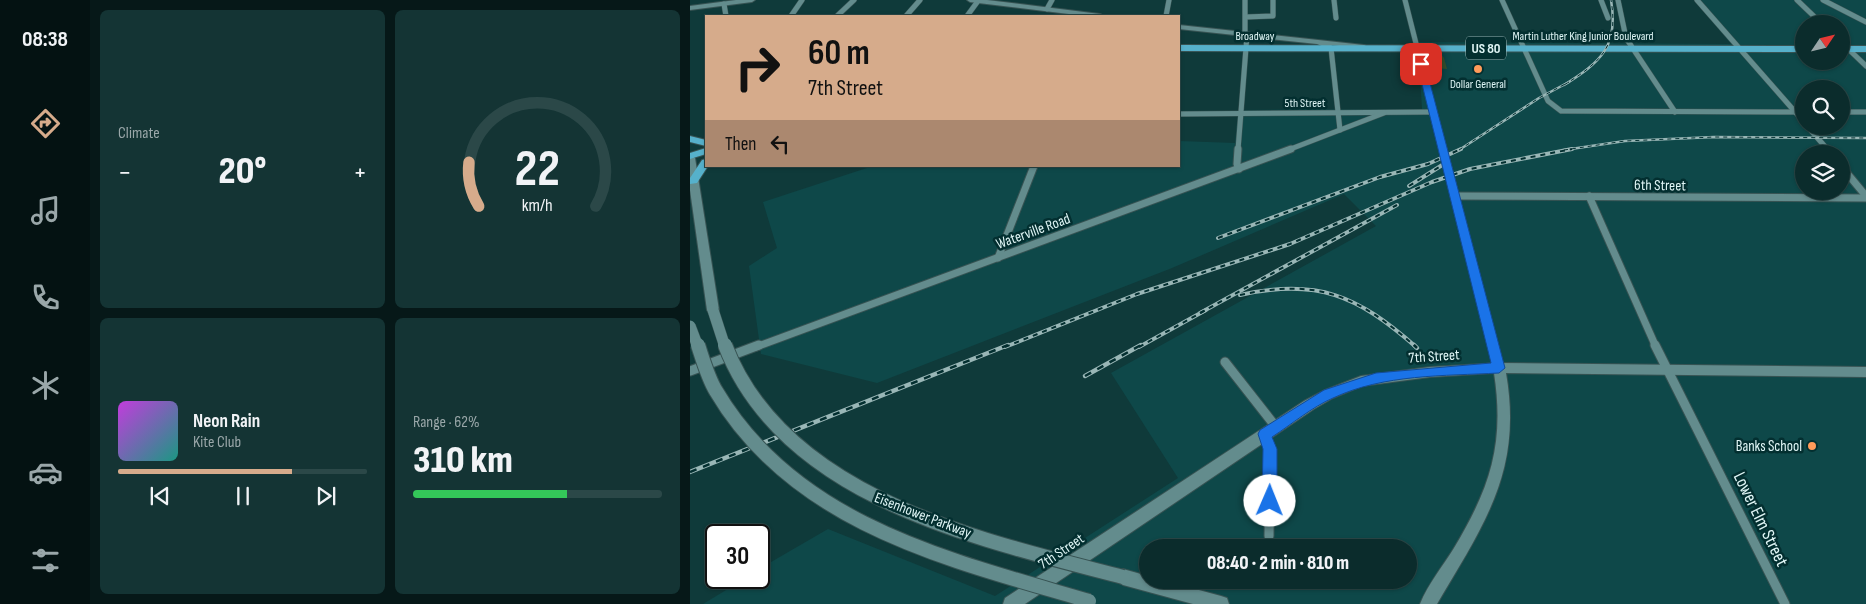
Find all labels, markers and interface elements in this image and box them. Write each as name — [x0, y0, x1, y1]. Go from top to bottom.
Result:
north arrow — [1795, 15, 1850, 70]
map controls — [1795, 15, 1850, 200]
text: 08:38 — [22, 26, 68, 53]
street label: Broadway — [1236, 29, 1275, 44]
street label: Martin Luther King Junior Boulevard — [1512, 29, 1654, 44]
text: 60 m — [808, 32, 870, 75]
icon: right — [725, 35, 790, 100]
road number: US 80 — [1466, 36, 1506, 59]
pin — [1400, 43, 1442, 85]
icon: arrive — [1407, 50, 1435, 78]
marker: Dollar General — [1472, 63, 1484, 75]
text: 7th Street — [808, 75, 883, 102]
place label: Dollar General — [1450, 77, 1506, 92]
button: search — [1795, 80, 1850, 135]
street label: 5th Street — [1285, 96, 1326, 111]
icon: directions — [28, 106, 63, 141]
text: Climate — [118, 124, 160, 143]
icon: left — [766, 130, 794, 158]
text: Then — [725, 133, 756, 156]
text: 22 — [515, 138, 560, 201]
button: layers — [1795, 145, 1850, 200]
text: 20° — [219, 149, 266, 194]
text: − — [118, 156, 132, 189]
text: + — [353, 156, 367, 189]
street label: 6th Street — [1634, 176, 1686, 195]
icon: music — [28, 193, 63, 228]
text: km/h — [522, 195, 553, 216]
street label: Waterville Road — [993, 209, 1073, 254]
icon: phone — [28, 280, 63, 315]
street label: 7th Street — [1408, 345, 1461, 368]
icon: climate — [28, 368, 63, 403]
text: Neon Rain — [193, 410, 260, 433]
text: Range · 62% — [413, 413, 480, 432]
text: Kite Club — [193, 433, 241, 452]
place label: Banks School — [1736, 437, 1802, 456]
text: 310 km — [413, 438, 513, 483]
marker: Banks School — [1806, 440, 1818, 452]
icon: car — [28, 455, 63, 490]
street label: Lower Elm Street — [1729, 469, 1793, 570]
position arrow — [1243, 474, 1295, 526]
icon: previous — [146, 482, 174, 510]
icon: pause — [229, 482, 257, 510]
icon: next — [312, 482, 340, 510]
street label: Eisenhower Parkway — [872, 488, 974, 543]
speed limit sign: 30 — [705, 524, 770, 589]
street label: 7th Street — [1035, 529, 1088, 574]
icon: filters — [28, 543, 63, 578]
text: 08:40 · 2 min · 810 m — [1207, 552, 1349, 575]

